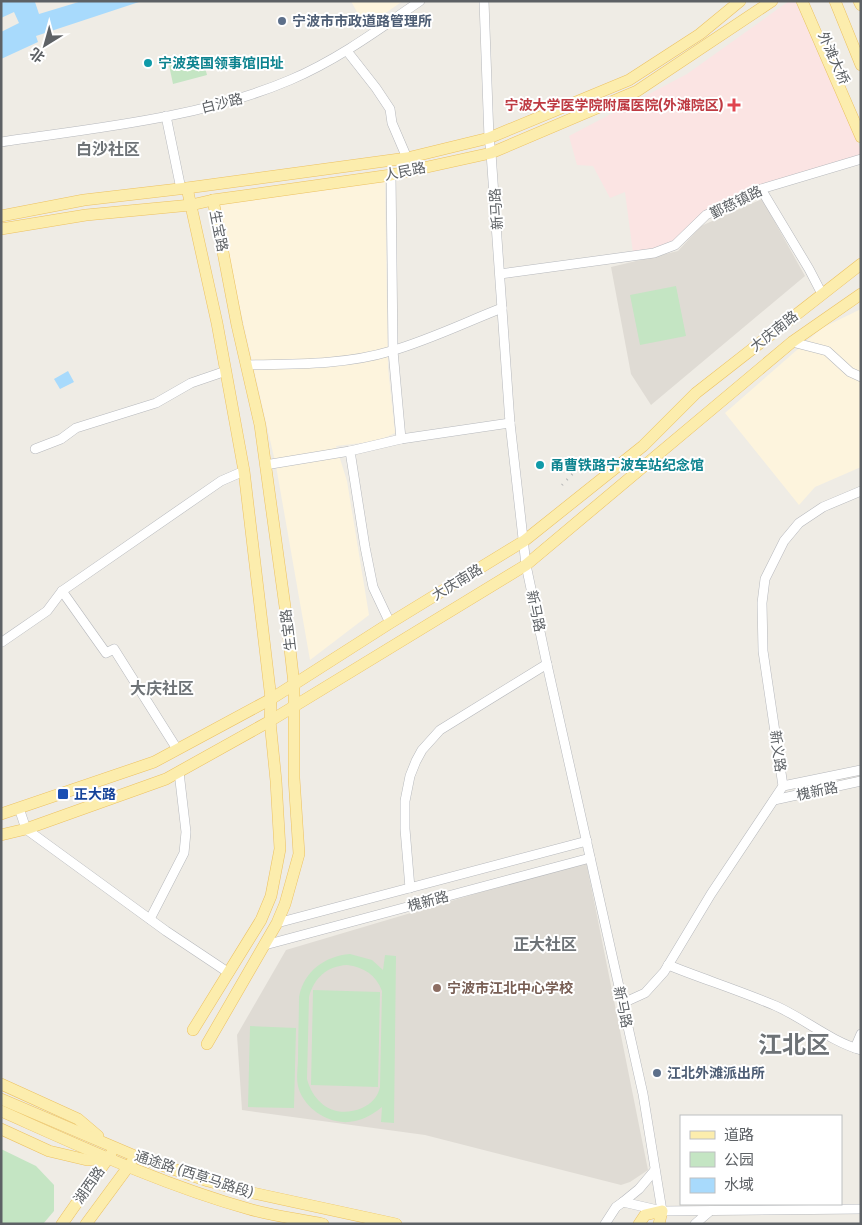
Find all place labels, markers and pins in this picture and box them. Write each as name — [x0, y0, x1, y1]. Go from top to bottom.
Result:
place label: 宁波市市政道路管理所 — [292, 13, 432, 30]
marker: 宁波市市政道路管理所 — [276, 15, 288, 27]
place label: 宁波英国领事馆旧址 — [158, 55, 284, 72]
marker: 宁波英国领事馆旧址 — [142, 57, 154, 69]
place label: 宁波大学医学院附属医院(外滩院区) — [505, 97, 723, 114]
marker: 宁波大学医学院附属医院(外滩院区) — [727, 98, 741, 112]
place label: 甬曹铁路宁波车站纪念馆 — [550, 457, 704, 474]
marker: 甬曹铁路宁波车站纪念馆 — [534, 459, 546, 471]
place label: 正大路 — [74, 786, 116, 803]
marker: 正大路 — [56, 787, 70, 801]
place label: 宁波市江北中心学校 — [447, 980, 573, 997]
marker: 宁波市江北中心学校 — [431, 982, 443, 994]
place label: 江北外滩派出所 — [667, 1065, 765, 1082]
marker: 江北外滩派出所 — [651, 1067, 663, 1079]

